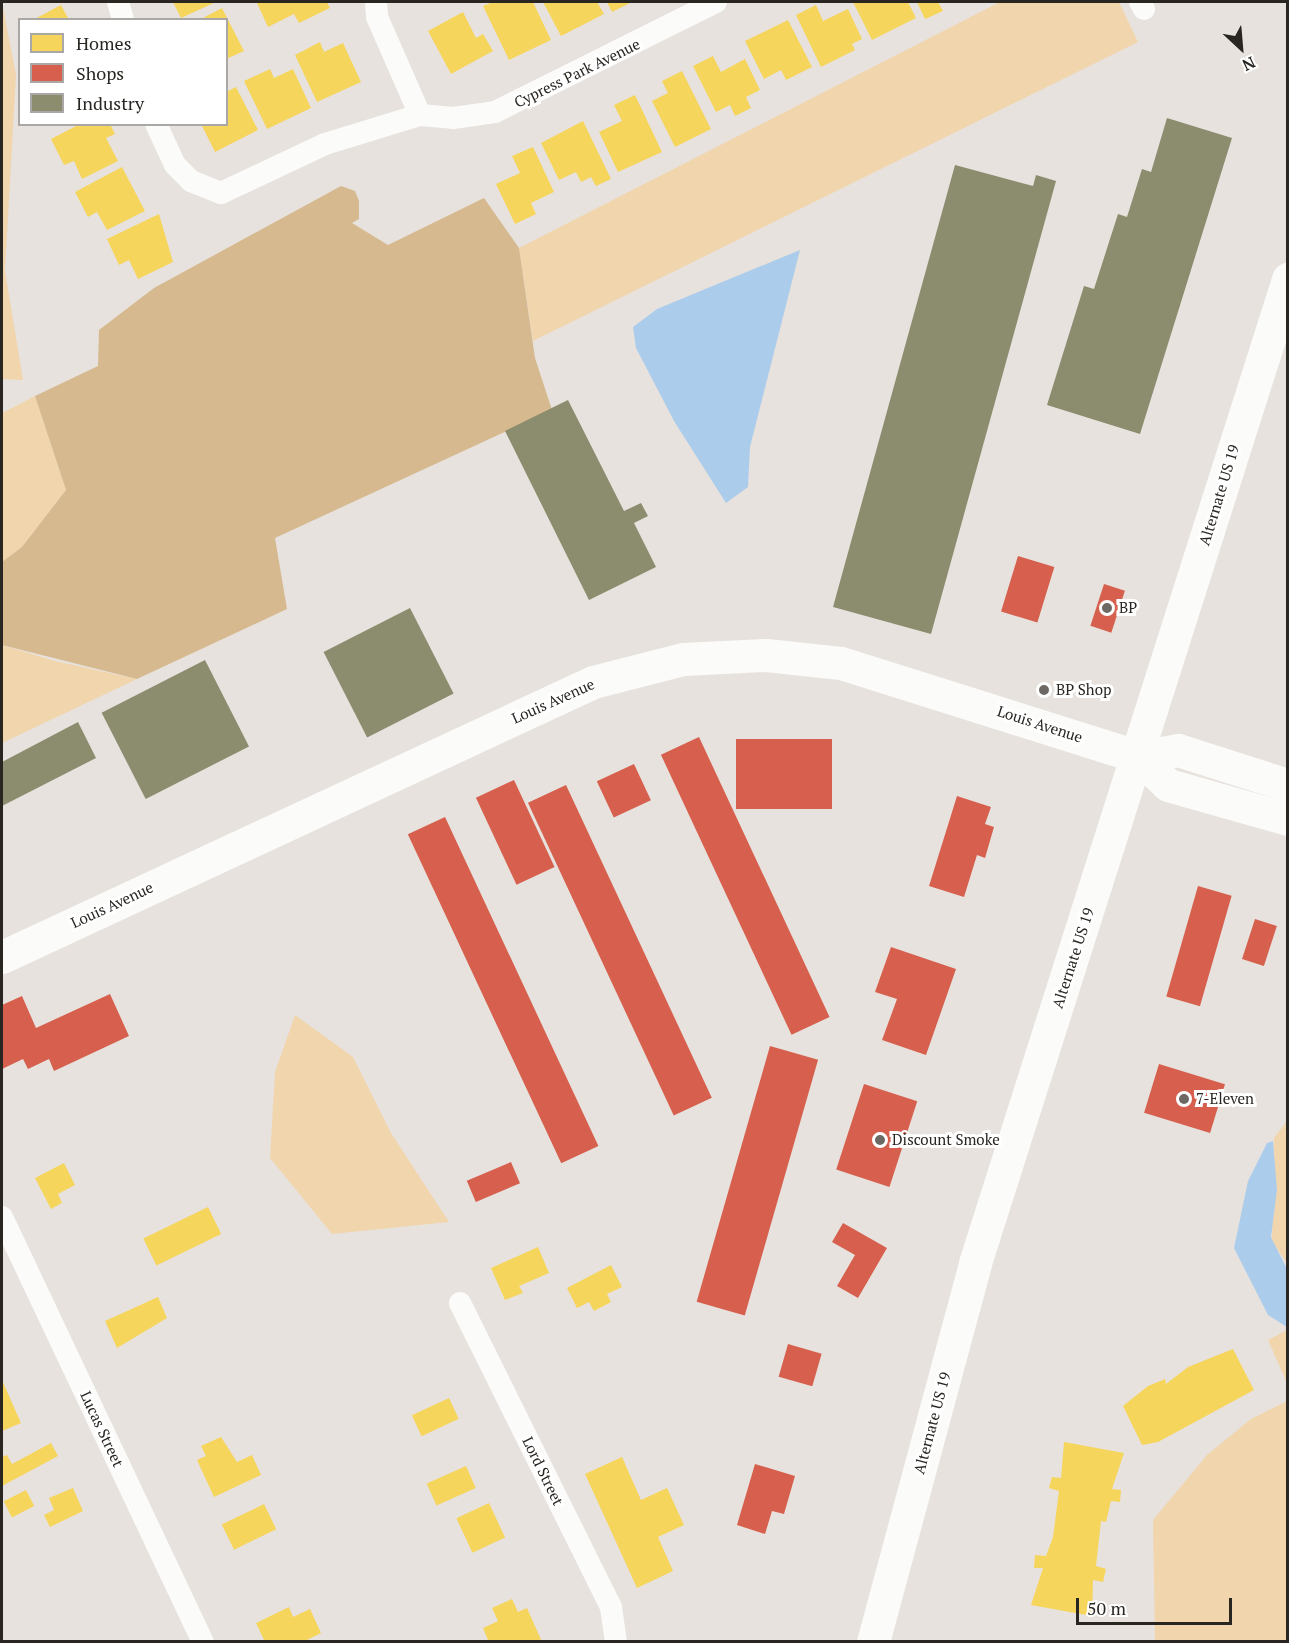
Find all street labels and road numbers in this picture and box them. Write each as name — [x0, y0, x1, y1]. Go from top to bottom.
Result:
street label: Cypress Park Avenue — [511, 35, 643, 111]
street label: Alternate US 19 — [1195, 442, 1243, 548]
street label: Louis Avenue — [509, 675, 597, 727]
street label: Louis Avenue — [995, 702, 1085, 746]
street label: Louis Avenue — [68, 878, 156, 932]
street label: Alternate US 19 — [1048, 905, 1098, 1011]
street label: Alternate US 19 — [910, 1370, 954, 1476]
street label: Lucas Street — [77, 1388, 127, 1470]
street label: Lord Street — [519, 1434, 567, 1508]

